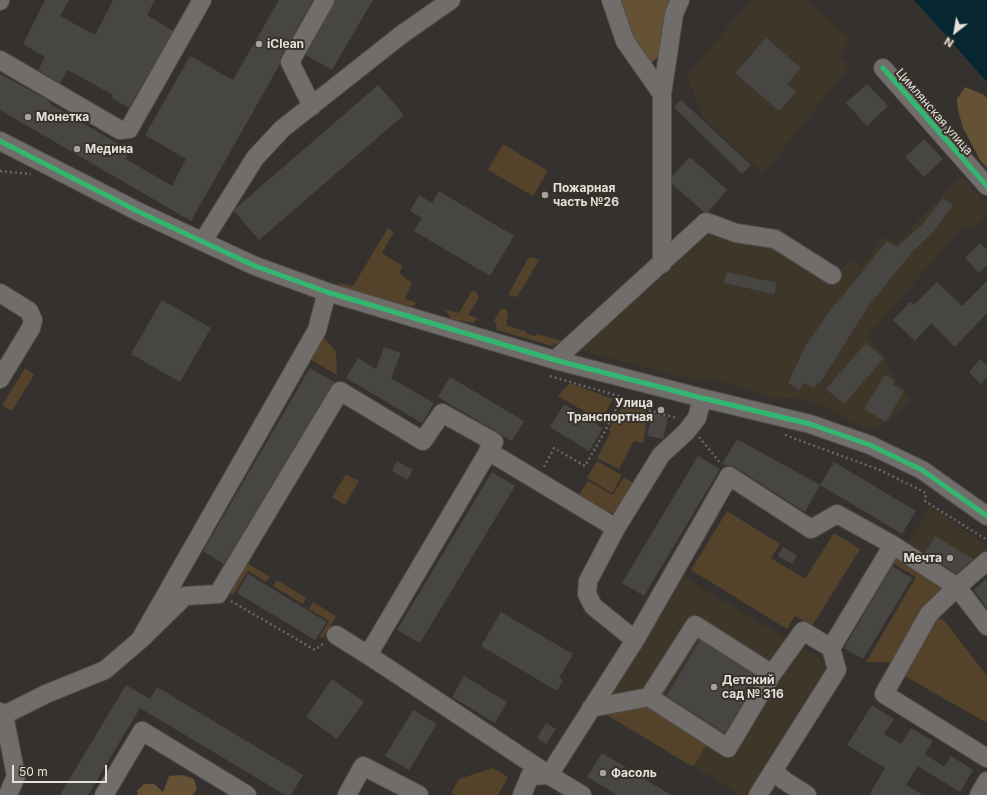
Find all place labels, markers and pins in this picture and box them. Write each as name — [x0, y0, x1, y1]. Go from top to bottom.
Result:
place label: iClean — [267, 37, 304, 51]
marker: iClean — [254, 39, 264, 49]
place label: Монетка — [36, 110, 89, 124]
marker: Монетка — [23, 112, 33, 122]
place label: Медина — [85, 142, 133, 156]
marker: Медина — [72, 144, 82, 154]
place label: Пожарная часть №26 — [553, 181, 619, 209]
marker: Пожарная часть №26 — [540, 190, 550, 200]
place label: Улица Транспортная — [567, 396, 653, 424]
marker: Улица Транспортная — [656, 405, 666, 415]
place label: Мечта — [903, 551, 942, 565]
marker: Мечта — [945, 553, 955, 563]
place label: Детский сад № 316 — [722, 673, 784, 701]
marker: Детский сад № 316 — [709, 682, 719, 692]
place label: Фасоль — [611, 766, 657, 780]
marker: Фасоль — [598, 768, 608, 778]

